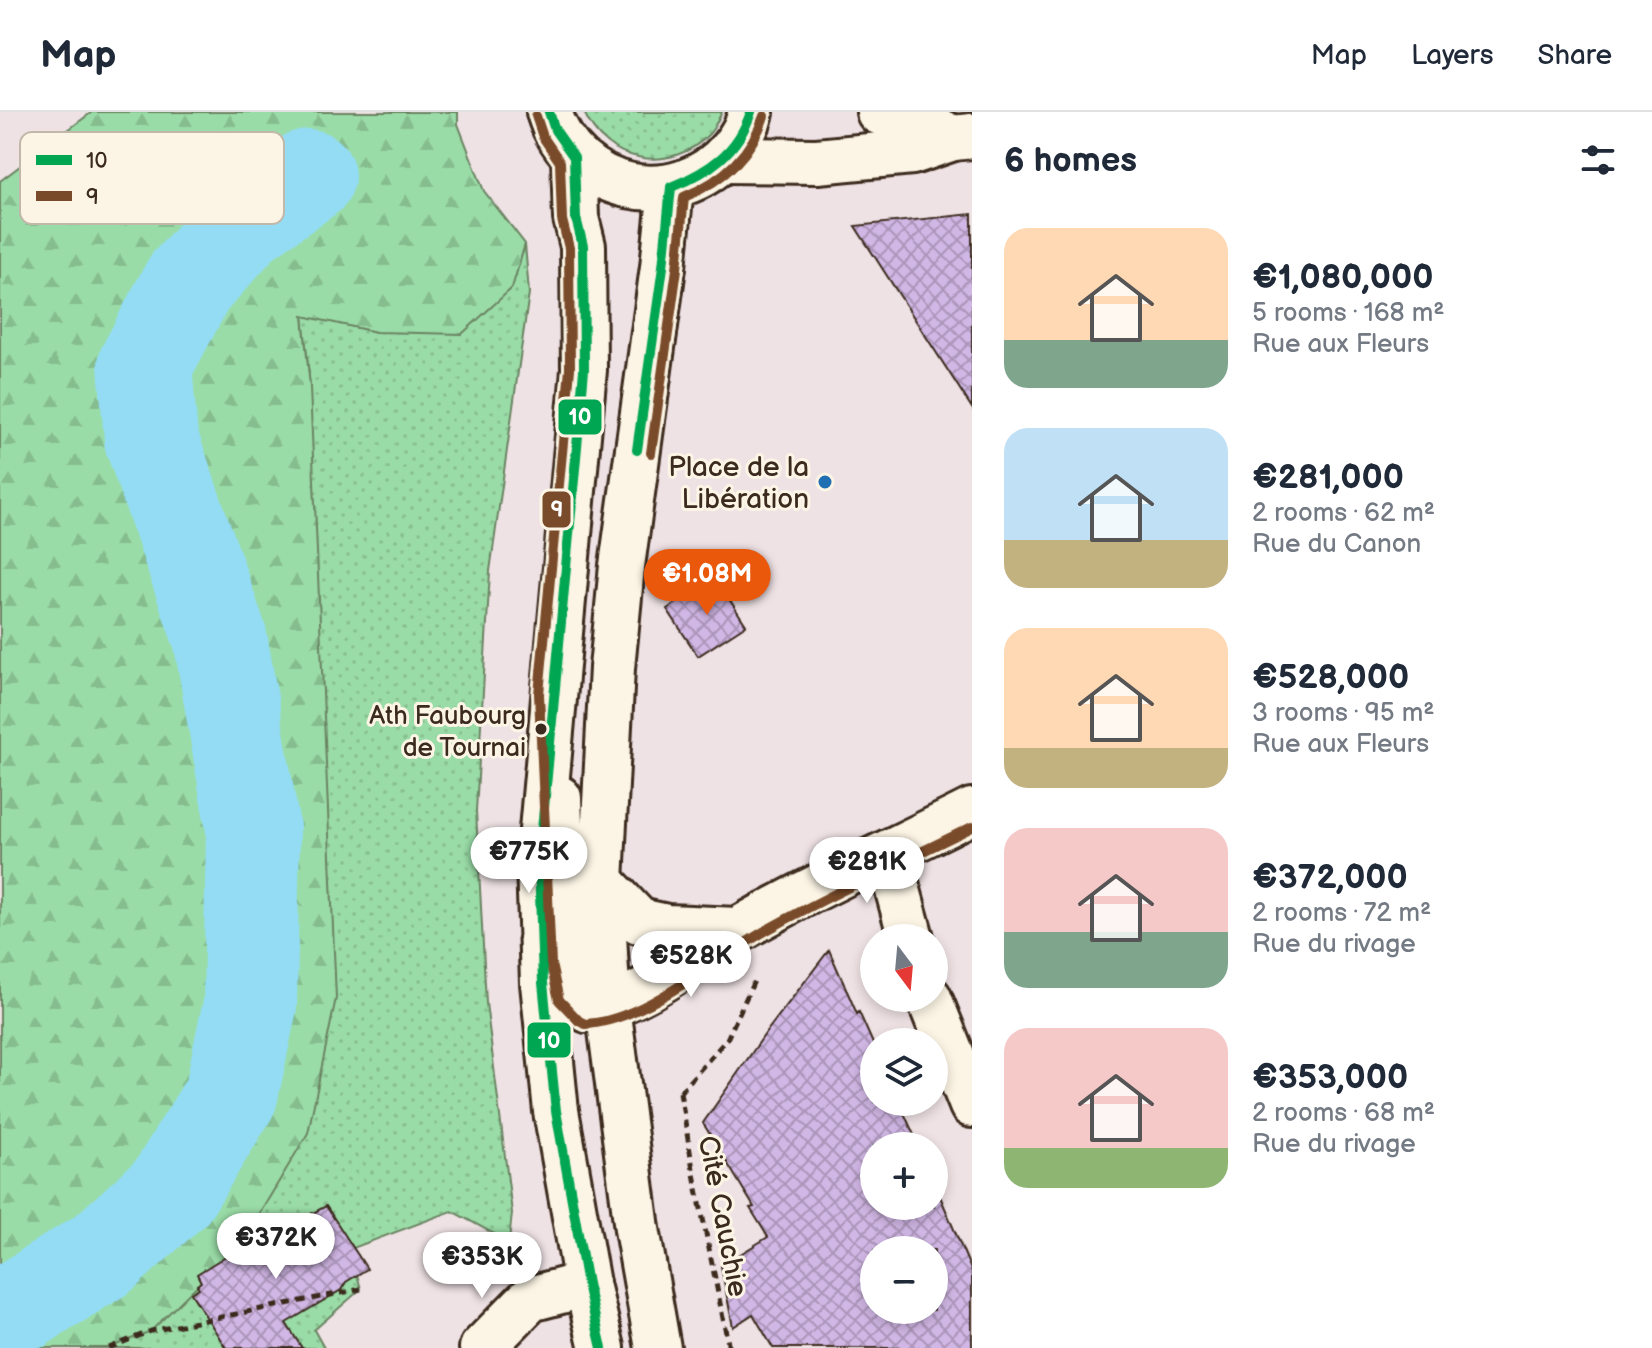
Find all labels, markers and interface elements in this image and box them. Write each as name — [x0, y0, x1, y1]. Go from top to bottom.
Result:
text: Map — [40, 33, 116, 78]
text: Map — [1311, 39, 1367, 72]
text: Layers — [1411, 39, 1494, 72]
text: Share — [1538, 39, 1612, 72]
legend — [20, 132, 284, 224]
icon: filters — [1576, 138, 1620, 182]
text: 6 homes — [1004, 140, 1137, 181]
text: 10 — [86, 148, 108, 175]
text: 9 — [86, 184, 99, 211]
text: €1,080,000 — [1252, 257, 1433, 298]
icon: home — [1068, 260, 1164, 356]
text: 5 rooms · 168 m² — [1252, 298, 1445, 329]
text: Rue aux Fleurs — [1252, 329, 1429, 360]
line badge: 10 — [557, 398, 603, 436]
text: 10 — [569, 404, 591, 431]
place label: Place de la Libération — [668, 451, 809, 516]
text: €281,000 — [1252, 457, 1404, 498]
icon: home — [1068, 460, 1164, 556]
marker: Place de la Libération — [816, 473, 834, 491]
line badge: 9 — [541, 490, 572, 529]
text: 9 — [551, 497, 563, 524]
text: 2 rooms · 62 m² — [1252, 498, 1435, 529]
text: Rue du Canon — [1252, 529, 1421, 560]
pin: €1.08M — [642, 549, 772, 617]
text: €1.08M — [662, 559, 752, 590]
text: €528,000 — [1252, 657, 1409, 698]
icon: home — [1068, 660, 1164, 756]
text: 3 rooms · 95 m² — [1252, 698, 1434, 729]
place label: Ath Faubourg de Tournai — [369, 701, 526, 764]
marker: Ath Faubourg de Tournai — [533, 721, 549, 737]
text: Rue aux Fleurs — [1252, 729, 1429, 760]
pin: €775K — [473, 827, 585, 895]
text: €775K — [489, 837, 570, 868]
pin: €281K — [811, 837, 923, 905]
text: €281K — [827, 847, 907, 878]
text: €372,000 — [1252, 857, 1408, 898]
icon: home — [1068, 860, 1164, 956]
text: 2 rooms · 72 m² — [1252, 898, 1431, 929]
north arrow — [860, 924, 948, 1012]
map controls — [860, 924, 948, 1324]
text: Rue du rivage — [1252, 929, 1416, 960]
pin: €528K — [635, 931, 747, 999]
text: €528K — [649, 941, 733, 972]
line badge: 10 — [526, 1021, 572, 1059]
text: 10 — [538, 1028, 560, 1055]
button: layers — [860, 1028, 948, 1116]
text: €353,000 — [1252, 1057, 1408, 1098]
icon: home — [1068, 1060, 1164, 1156]
text: 2 rooms · 68 m² — [1252, 1098, 1435, 1129]
text: Rue du rivage — [1252, 1129, 1416, 1160]
button: + — [860, 1132, 948, 1220]
street label: Cité Cauchie — [691, 1133, 754, 1300]
pin: €372K — [220, 1213, 332, 1281]
text: €372K — [235, 1223, 317, 1254]
pin: €353K — [426, 1232, 538, 1300]
button: − — [860, 1236, 948, 1324]
text: €353K — [441, 1242, 523, 1273]

